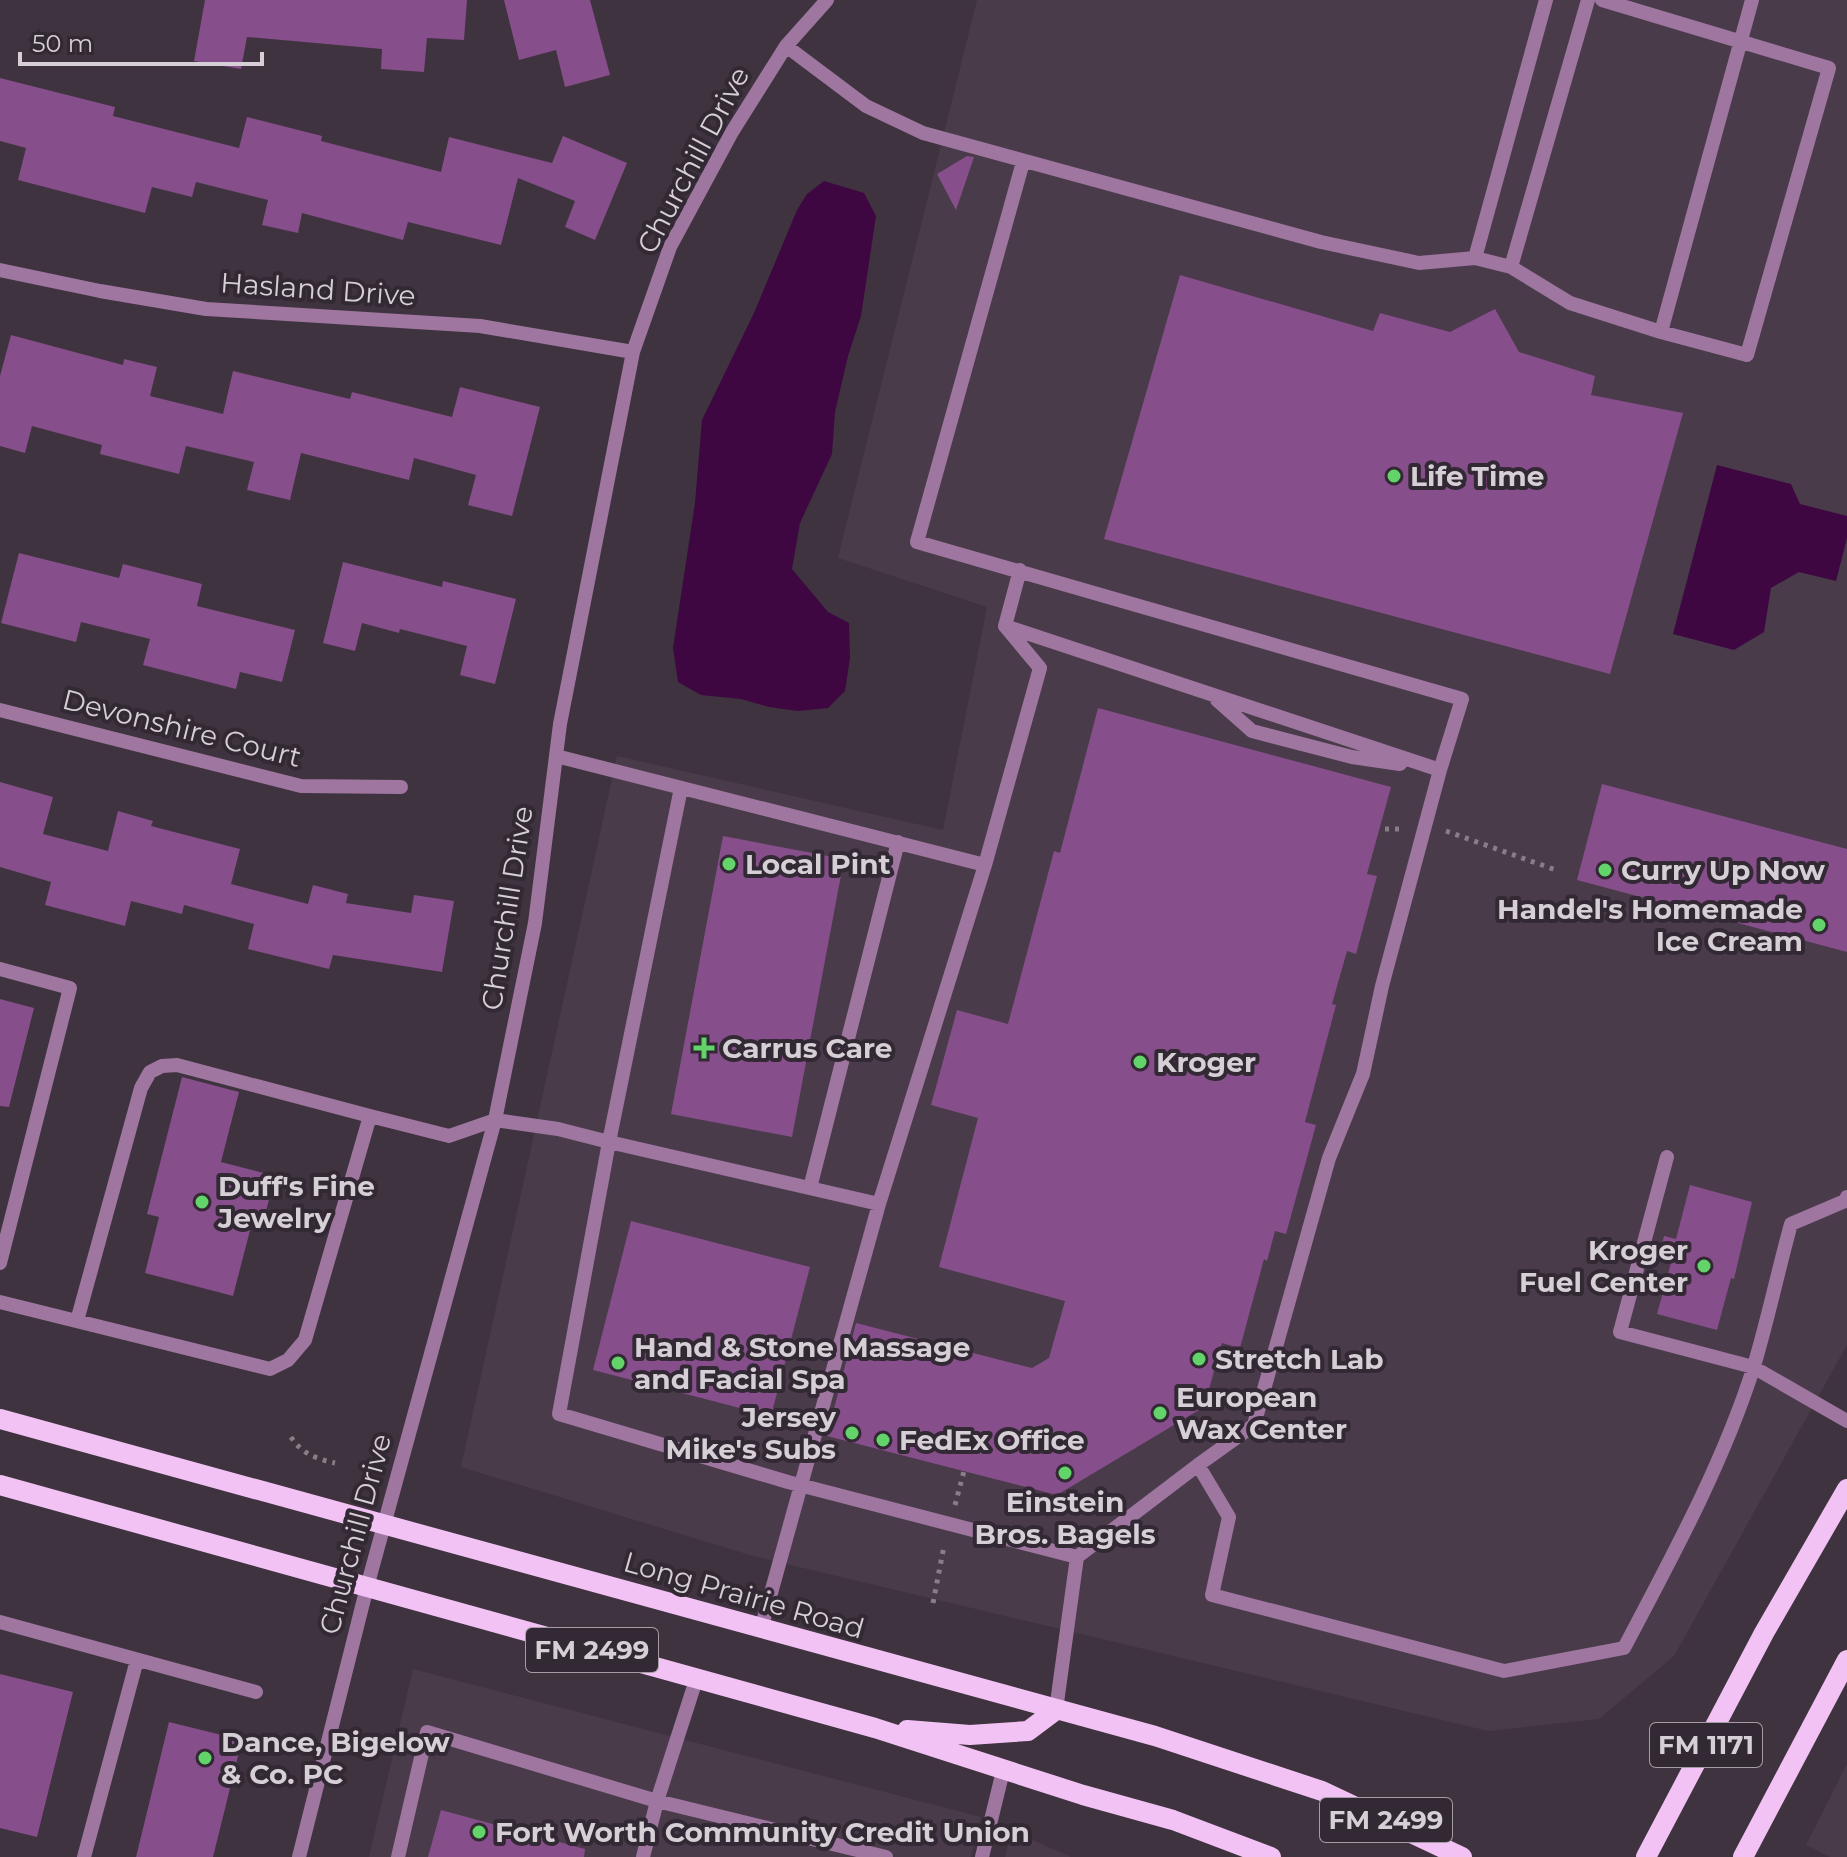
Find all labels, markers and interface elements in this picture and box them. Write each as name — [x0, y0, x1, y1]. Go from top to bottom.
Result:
scale bar — [20, 16, 262, 66]
text: 50 m — [32, 29, 93, 58]
street label: Churchill Drive — [630, 61, 756, 259]
street label: Hasland Drive — [219, 265, 417, 313]
place label: Life Time — [1410, 459, 1544, 493]
marker: Life Time — [1385, 467, 1403, 485]
street label: Devonshire Court — [59, 682, 305, 774]
street label: Churchill Drive — [474, 804, 540, 1012]
place label: Local Pint — [745, 847, 891, 881]
place label: Curry Up Now — [1621, 853, 1826, 887]
marker: Local Pint — [720, 855, 738, 873]
marker: Curry Up Now — [1596, 861, 1614, 879]
place label: Handel's Homemade Ice Cream — [1497, 892, 1803, 958]
marker: Handel's Homemade Ice Cream — [1810, 916, 1828, 934]
place label: Carrus Care — [722, 1031, 892, 1065]
marker: Carrus Care — [693, 1037, 715, 1059]
place label: Kroger — [1156, 1045, 1256, 1079]
marker: Kroger — [1131, 1053, 1149, 1071]
place label: Duff's Fine Jewelry — [217, 1169, 375, 1235]
marker: Duff's Fine Jewelry — [193, 1193, 211, 1211]
place label: Kroger Fuel Center — [1519, 1233, 1688, 1299]
marker: Kroger Fuel Center — [1695, 1257, 1713, 1275]
place label: Hand & Stone Massage and Facial Spa — [634, 1330, 970, 1396]
place label: Stretch Lab — [1215, 1342, 1384, 1376]
marker: Stretch Lab — [1190, 1350, 1208, 1368]
marker: Hand & Stone Massage and Facial Spa — [609, 1354, 627, 1372]
place label: European Wax Center — [1176, 1380, 1347, 1446]
place label: Jersey Mike's Subs — [665, 1400, 836, 1466]
marker: European Wax Center — [1151, 1404, 1169, 1422]
place label: FedEx Office — [899, 1423, 1085, 1457]
marker: Jersey Mike's Subs — [843, 1424, 861, 1442]
street label: Churchill Drive — [312, 1430, 398, 1638]
marker: FedEx Office — [874, 1431, 892, 1449]
marker: Einstein Bros. Bagels — [1056, 1464, 1074, 1482]
place label: Einstein Bros. Bagels — [974, 1485, 1156, 1551]
street label: Long Prairie Road — [620, 1544, 868, 1646]
road number: FM 2499 — [526, 1628, 658, 1672]
road number: FM 1171 — [1650, 1723, 1762, 1767]
place label: Dance, Bigelow & Co. PC — [221, 1725, 451, 1791]
marker: Dance, Bigelow & Co. PC — [196, 1749, 214, 1767]
road number: FM 2499 — [1320, 1798, 1452, 1842]
place label: Fort Worth Community Credit Union — [495, 1815, 1030, 1849]
marker: Fort Worth Community Credit Union — [470, 1823, 488, 1841]

